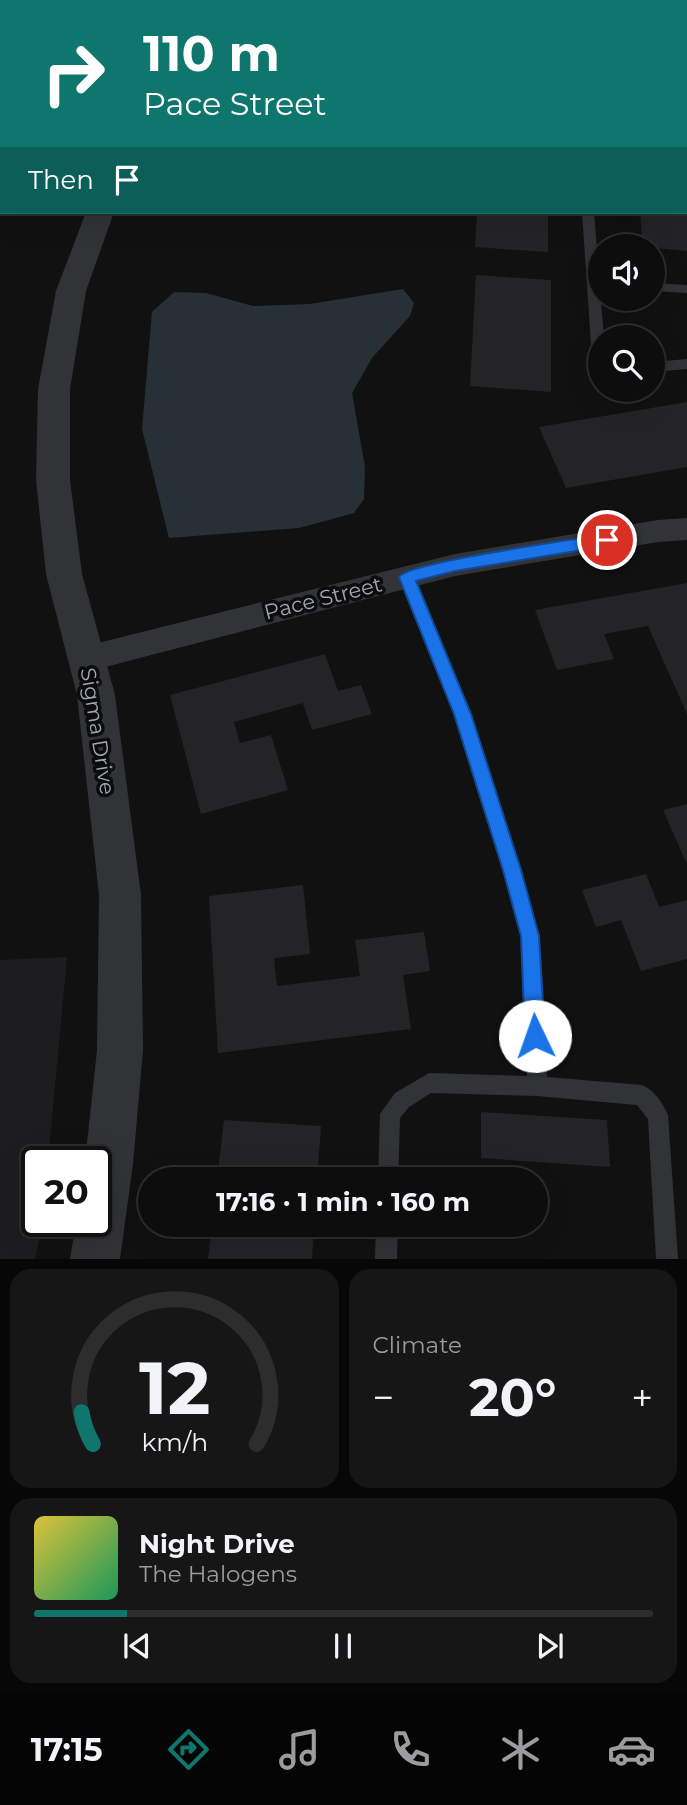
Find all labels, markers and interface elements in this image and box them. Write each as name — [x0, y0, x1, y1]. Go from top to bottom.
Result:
text: 110 m — [143, 24, 280, 83]
icon: right — [28, 28, 119, 119]
text: Pace Street — [143, 84, 327, 123]
icon: arrive — [108, 161, 146, 199]
text: Then — [28, 164, 94, 196]
map controls — [588, 234, 665, 402]
button: sound — [588, 234, 665, 311]
button: search — [588, 325, 665, 402]
pin — [577, 510, 637, 570]
icon: arrive — [588, 521, 626, 559]
street label: Pace Street — [262, 571, 384, 625]
street label: Sigma Drive — [76, 666, 120, 796]
position arrow — [498, 999, 572, 1073]
speed limit sign: 20 — [21, 1146, 112, 1237]
text: 17:16 · 1 min · 160 m — [216, 1186, 470, 1218]
text: Climate — [373, 1331, 462, 1359]
text: 12 — [139, 1345, 210, 1433]
text: 20° — [469, 1366, 557, 1429]
text: − — [373, 1374, 394, 1421]
text: + — [631, 1374, 653, 1421]
text: km/h — [141, 1427, 208, 1457]
text: Night Drive — [139, 1528, 295, 1560]
text: The Halogens — [139, 1560, 297, 1588]
icon: previous — [118, 1627, 156, 1665]
icon: pause — [324, 1627, 362, 1665]
icon: next — [531, 1627, 569, 1665]
icon: directions — [164, 1725, 213, 1774]
icon: music — [275, 1725, 324, 1774]
icon: phone — [386, 1725, 435, 1774]
icon: climate — [496, 1725, 545, 1774]
icon: car — [607, 1725, 656, 1774]
text: 17:15 — [31, 1730, 103, 1769]

